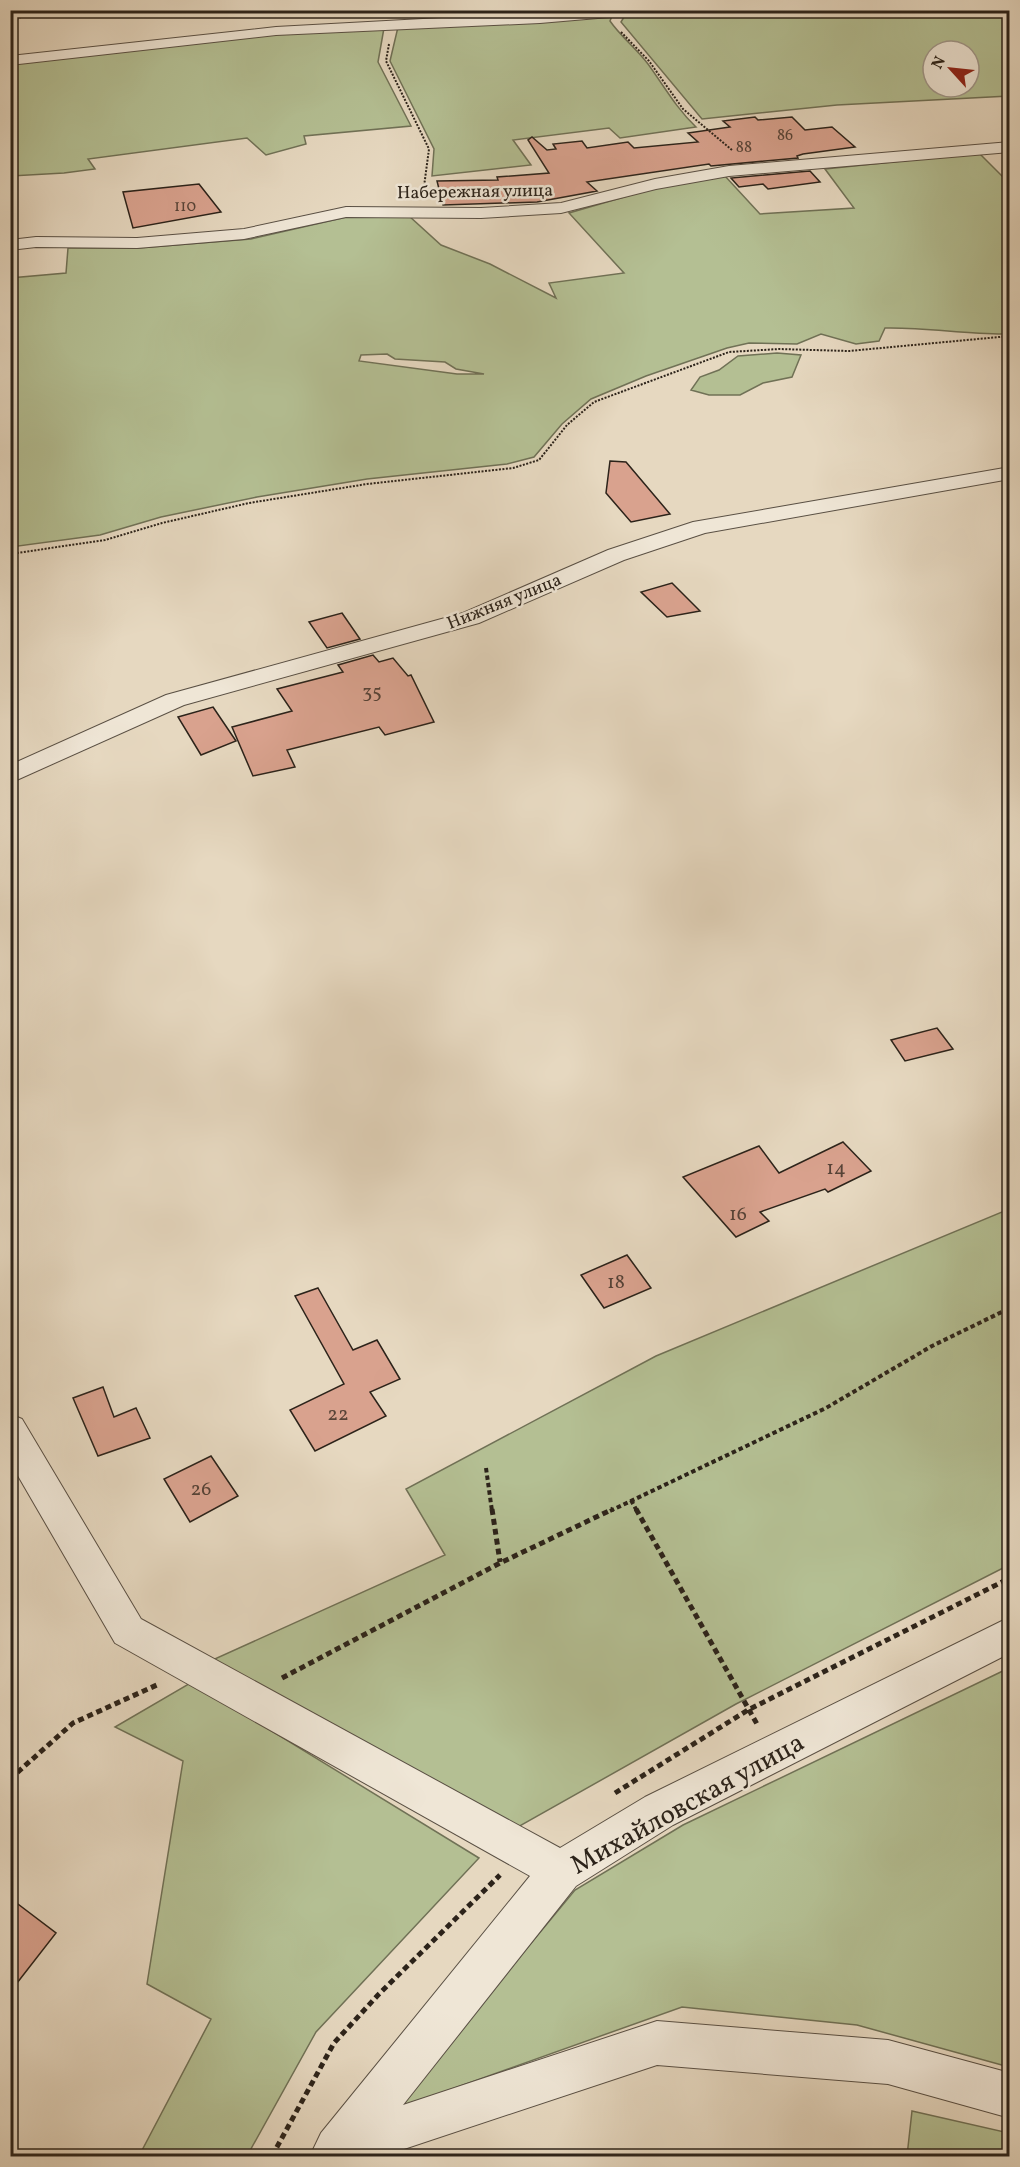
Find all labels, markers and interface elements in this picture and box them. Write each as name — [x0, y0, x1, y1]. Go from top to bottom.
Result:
north arrow — [921, 39, 981, 99]
text: N — [927, 53, 952, 73]
house number: 86 — [777, 125, 793, 147]
house number: 88 — [736, 137, 752, 159]
street label: Набережная улица — [397, 179, 553, 206]
house number: 110 — [174, 196, 196, 218]
street label: Нижняя улица — [443, 568, 566, 637]
house number: 35 — [362, 679, 382, 707]
house number: 14 — [826, 1155, 846, 1183]
house number: 16 — [729, 1201, 747, 1229]
house number: 18 — [607, 1269, 625, 1297]
house number: 22 — [327, 1401, 349, 1429]
house number: 26 — [191, 1476, 211, 1504]
street label: Михайловская улица — [564, 1725, 812, 1885]

